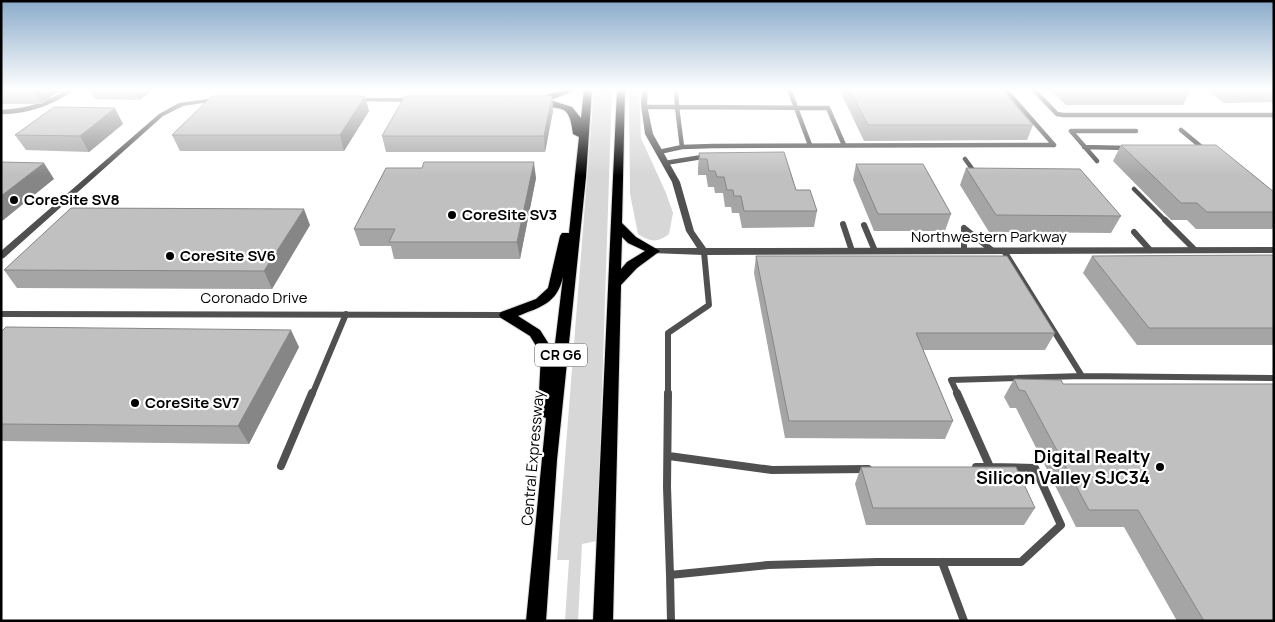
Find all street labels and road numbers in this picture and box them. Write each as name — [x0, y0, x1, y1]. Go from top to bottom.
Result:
street label: Northwestern Parkway — [911, 226, 1067, 247]
street label: Coronado Drive — [201, 287, 308, 308]
road number: CR G6 — [535, 344, 587, 366]
street label: Central Expressway — [516, 389, 549, 527]

